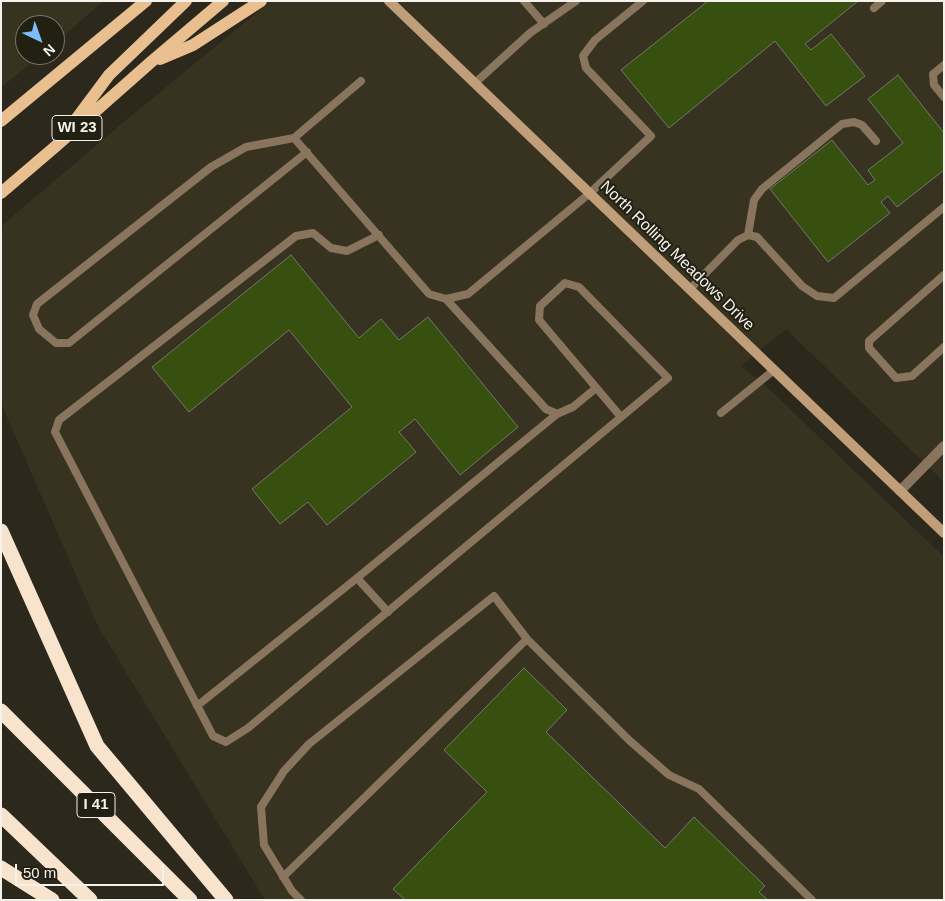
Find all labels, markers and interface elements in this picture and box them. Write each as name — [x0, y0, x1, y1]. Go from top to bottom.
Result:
north arrow — [15, 15, 65, 65]
text: N — [40, 41, 58, 60]
road number: WI 23 — [52, 116, 102, 140]
street label: North Rolling Meadows Drive — [596, 177, 758, 335]
road number: I 41 — [77, 792, 115, 818]
scale bar — [18, 854, 166, 886]
text: 50 m — [23, 864, 56, 881]

